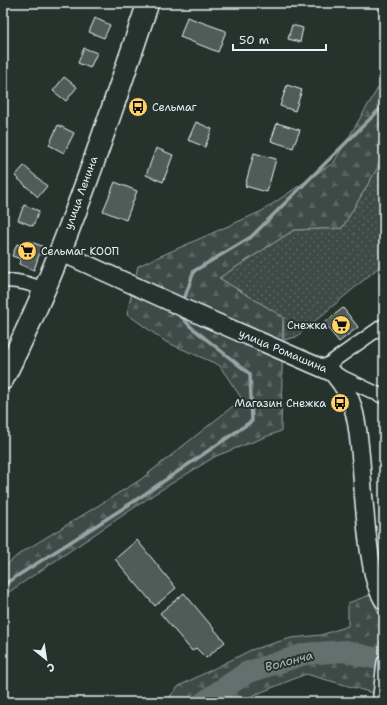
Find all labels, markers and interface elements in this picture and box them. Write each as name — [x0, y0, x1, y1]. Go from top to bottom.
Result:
scale bar — [233, 26, 326, 52]
text: 50 m — [239, 32, 269, 48]
bus stop icon: Сельмаг — [127, 96, 149, 118]
place label: Сельмаг — [152, 100, 197, 115]
street label: улица Ленина — [61, 154, 101, 232]
supermarket icon: Сельмаг КООП — [16, 240, 38, 262]
place label: Сельмаг КООП — [41, 244, 119, 259]
supermarket icon: Снежка — [330, 314, 352, 336]
place label: Снежка — [287, 318, 327, 333]
street label: улица Ромашина — [236, 326, 330, 377]
bus stop icon: Магазин Снежка — [329, 392, 351, 414]
place label: Магазин Снежка — [234, 396, 326, 411]
north arrow — [26, 639, 66, 679]
water label: Волонча — [263, 647, 315, 675]
text: С — [44, 659, 57, 676]

